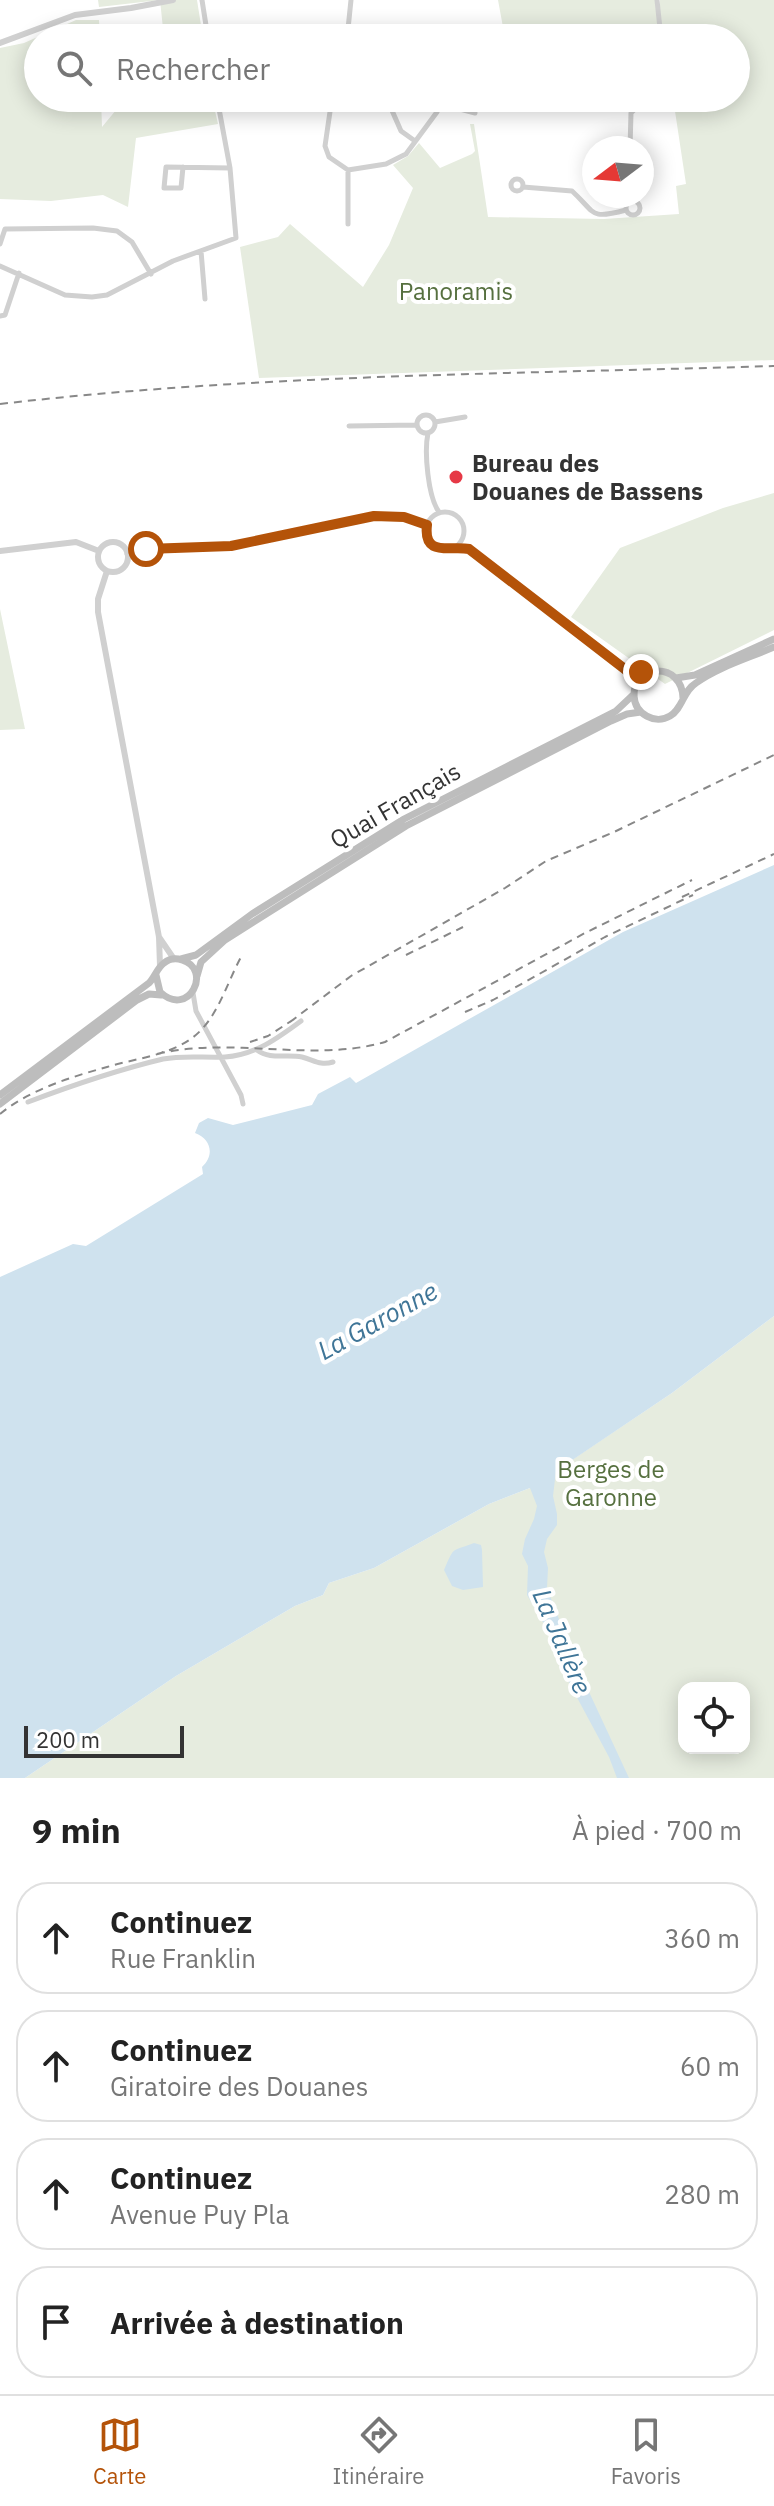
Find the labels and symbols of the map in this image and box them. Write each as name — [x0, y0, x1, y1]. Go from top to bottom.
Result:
north arrow — [582, 136, 654, 208]
park label: Panoramis — [399, 275, 513, 307]
place label: Bureau des Douanes de Bassens — [472, 447, 703, 507]
marker: Bureau des Douanes de Bassens — [447, 468, 465, 486]
route start — [128, 531, 164, 567]
route end — [623, 654, 659, 690]
street label: Quai Français — [324, 755, 466, 855]
water label: La Garonne — [311, 1273, 443, 1367]
park label: Berges de Garonne — [557, 1453, 665, 1513]
water label: La Jallère — [526, 1583, 600, 1699]
scale bar — [24, 1722, 184, 1758]

